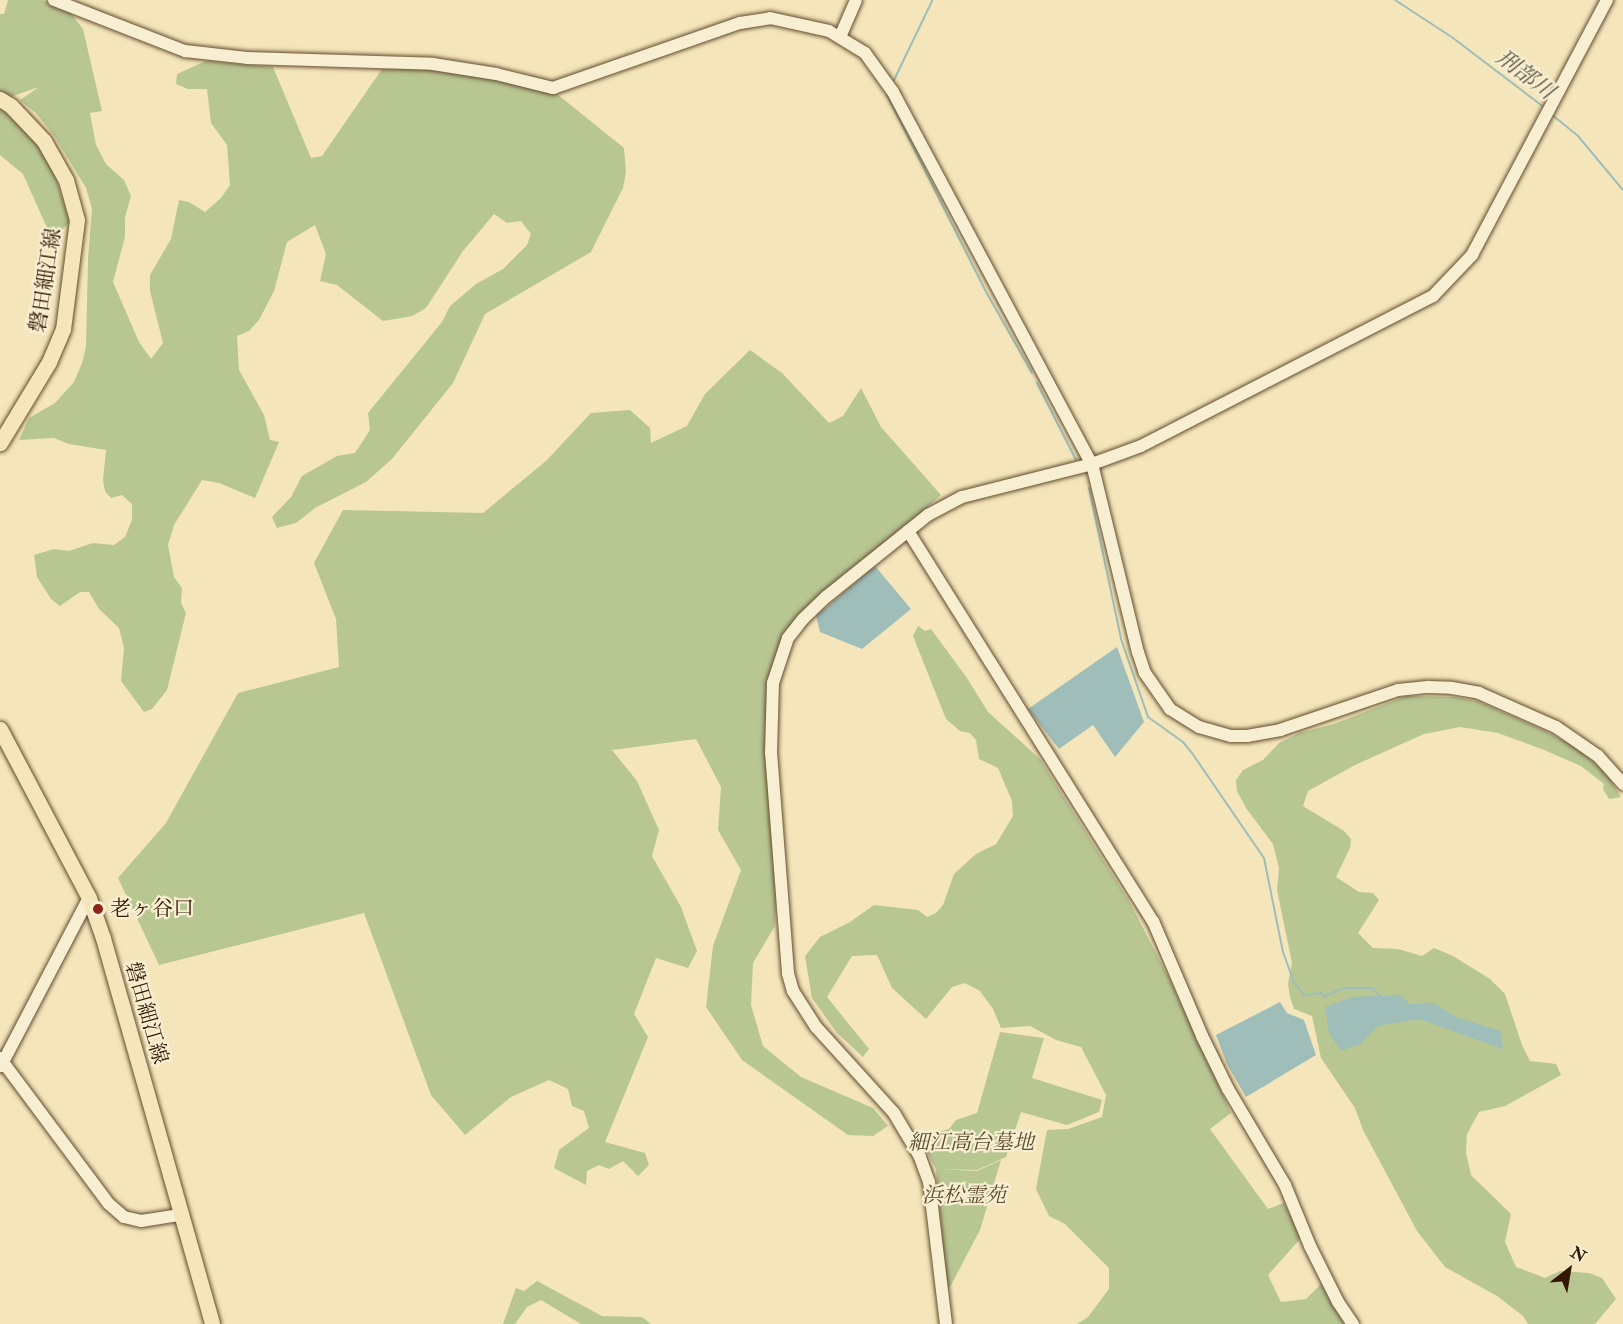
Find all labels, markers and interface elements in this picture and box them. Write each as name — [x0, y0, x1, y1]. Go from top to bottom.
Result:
water label: 刑部川 — [1491, 45, 1559, 105]
street label: 磐田細江線 — [25, 226, 67, 334]
place label: 老ヶ谷口 — [110, 896, 194, 922]
marker: 老ヶ谷口 — [91, 902, 105, 916]
street label: 磐田細江線 — [119, 959, 173, 1067]
park label: 細江高台墓地 — [908, 1130, 1034, 1156]
park label: 浜松霊苑 — [922, 1183, 1006, 1209]
north arrow — [1539, 1240, 1599, 1300]
text: N — [1567, 1242, 1590, 1267]

